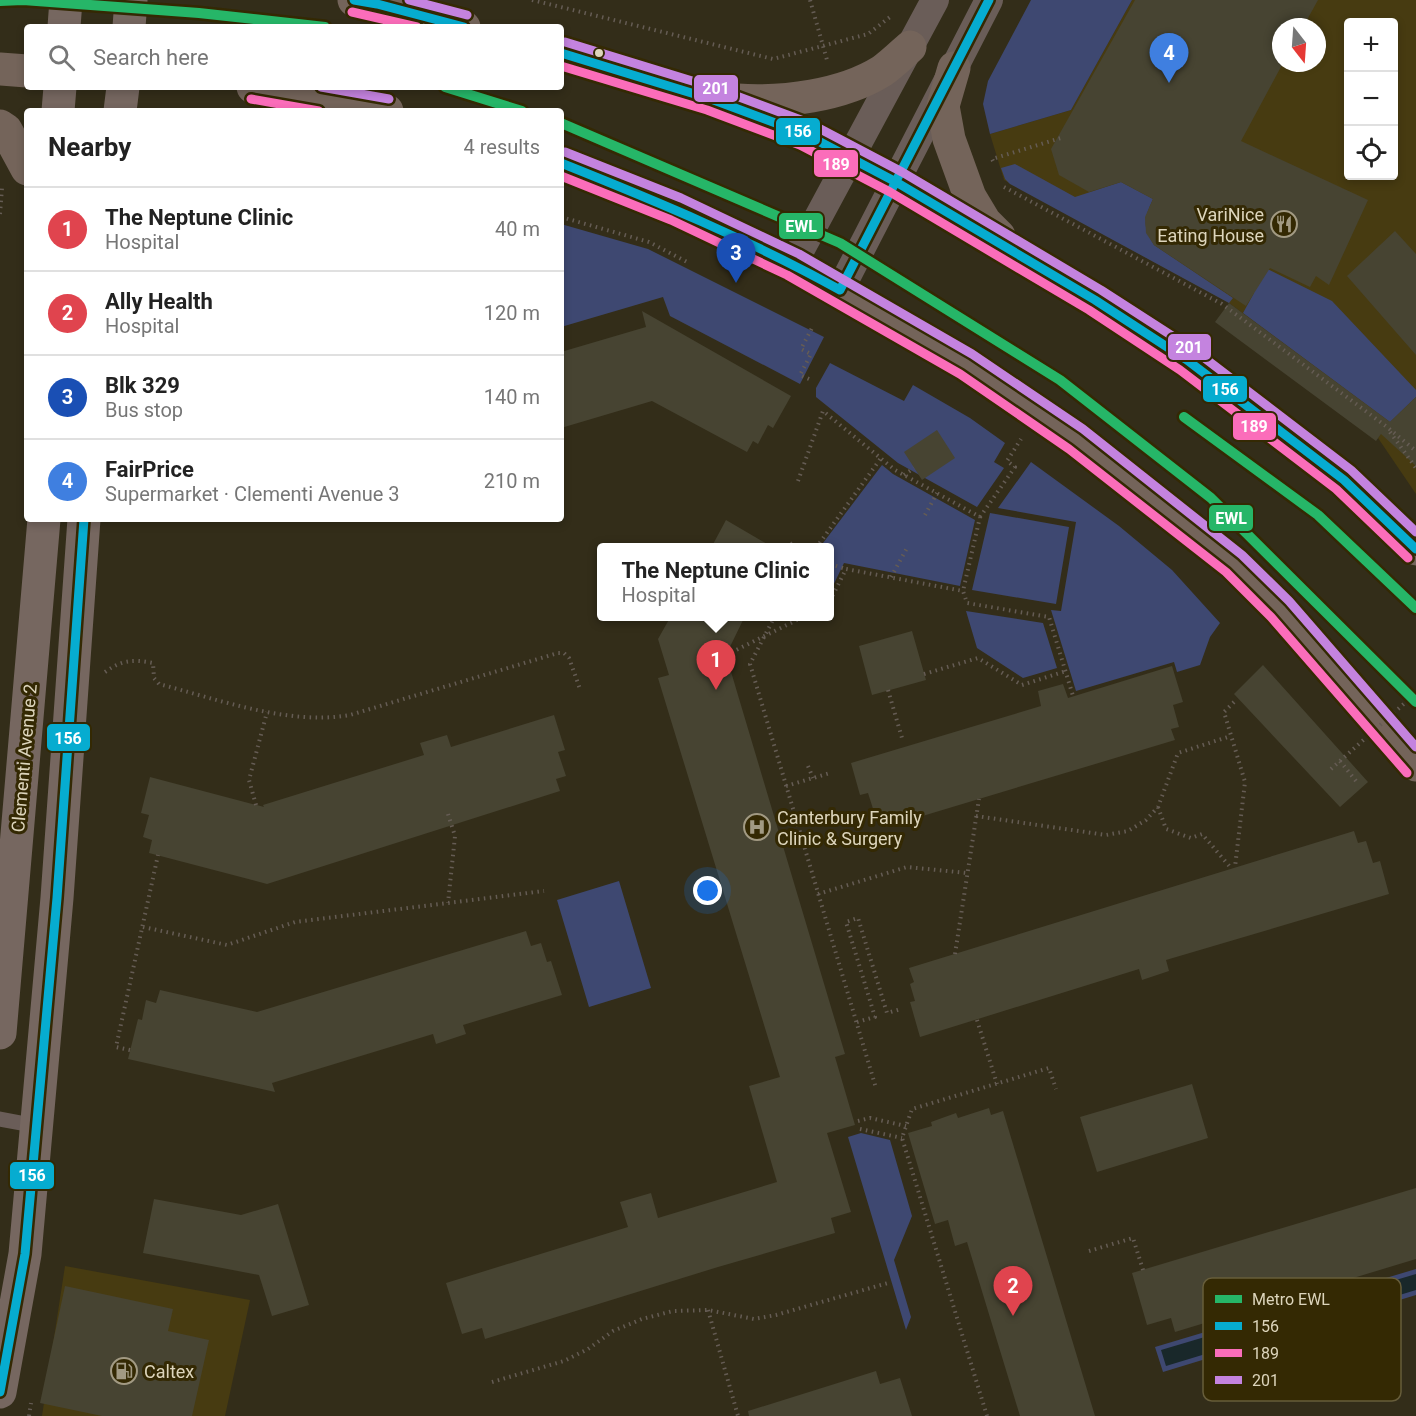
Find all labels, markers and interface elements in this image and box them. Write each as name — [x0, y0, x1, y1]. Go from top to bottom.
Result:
north arrow — [1272, 18, 1326, 72]
map controls — [1344, 18, 1398, 180]
button: + — [1344, 18, 1398, 72]
search box — [24, 24, 564, 90]
pin: 4 — [1150, 34, 1188, 83]
icon: search — [45, 41, 78, 74]
text: Search here — [93, 45, 209, 70]
unlabelled marker — [593, 47, 605, 59]
button: − — [1344, 72, 1398, 126]
line badge: 201 — [693, 74, 739, 103]
text: 201 — [702, 79, 730, 98]
line badge: 156 — [775, 117, 821, 146]
text: 156 — [784, 122, 812, 141]
button: locate — [1344, 126, 1398, 180]
text: Nearby — [48, 132, 131, 162]
text: 4 results — [464, 135, 540, 159]
line badge: 189 — [813, 149, 859, 178]
text: 189 — [822, 155, 850, 174]
place label: VariNice Eating House — [1157, 204, 1264, 246]
text: The Neptune Clinic — [105, 205, 293, 230]
restaurant icon: VariNice Eating House — [1269, 209, 1299, 239]
line badge: EWL — [778, 212, 824, 240]
text: 1 — [62, 217, 73, 241]
text: 40 m — [495, 217, 540, 241]
text: EWL — [785, 217, 817, 236]
text: Hospital — [105, 230, 179, 254]
pin: 3 — [716, 234, 756, 283]
text: Ally Health — [105, 289, 213, 314]
text: 2 — [62, 301, 73, 325]
text: 120 m — [484, 301, 540, 325]
text: Hospital — [105, 314, 179, 338]
line badge: 201 — [1167, 333, 1212, 361]
text: 201 — [1175, 338, 1203, 357]
text: Blk 329 — [105, 373, 180, 398]
line badge: 156 — [1202, 375, 1248, 403]
text: 156 — [1211, 380, 1239, 399]
text: 3 — [62, 385, 73, 409]
text: 140 m — [484, 385, 540, 409]
text: Bus stop — [105, 398, 183, 422]
line badge: 189 — [1232, 412, 1277, 441]
text: 189 — [1240, 417, 1268, 436]
text: FairPrice — [105, 457, 194, 482]
text: 4 — [62, 469, 73, 493]
text: 210 m — [484, 469, 540, 493]
text: Supermarket · Clementi Avenue 3 — [105, 482, 400, 506]
line badge: EWL — [1208, 504, 1254, 532]
text: EWL — [1215, 509, 1247, 528]
popup — [597, 543, 834, 621]
text: The Neptune Clinic — [621, 558, 810, 583]
text: Hospital — [621, 583, 696, 607]
pin: 1 — [696, 640, 736, 690]
street label: Clementi Avenue 2 — [7, 683, 41, 833]
line badge: 156 — [46, 723, 91, 752]
text: 156 — [54, 729, 82, 748]
place label: Canterbury Family Clinic & Surgery — [777, 807, 922, 849]
hospital icon: Canterbury Family Clinic & Surgery — [742, 812, 772, 842]
your location — [693, 876, 722, 905]
line badge: 156 — [9, 1161, 55, 1190]
text: 156 — [18, 1166, 46, 1185]
pin: 2 — [994, 1266, 1032, 1316]
legend — [1203, 1278, 1401, 1401]
text: Metro EWL — [1252, 1290, 1330, 1309]
text: 156 — [1252, 1317, 1279, 1336]
text: 189 — [1252, 1344, 1279, 1363]
fuel station icon: Caltex — [109, 1356, 139, 1386]
place label: Caltex — [144, 1361, 194, 1382]
text: 201 — [1252, 1371, 1279, 1390]

